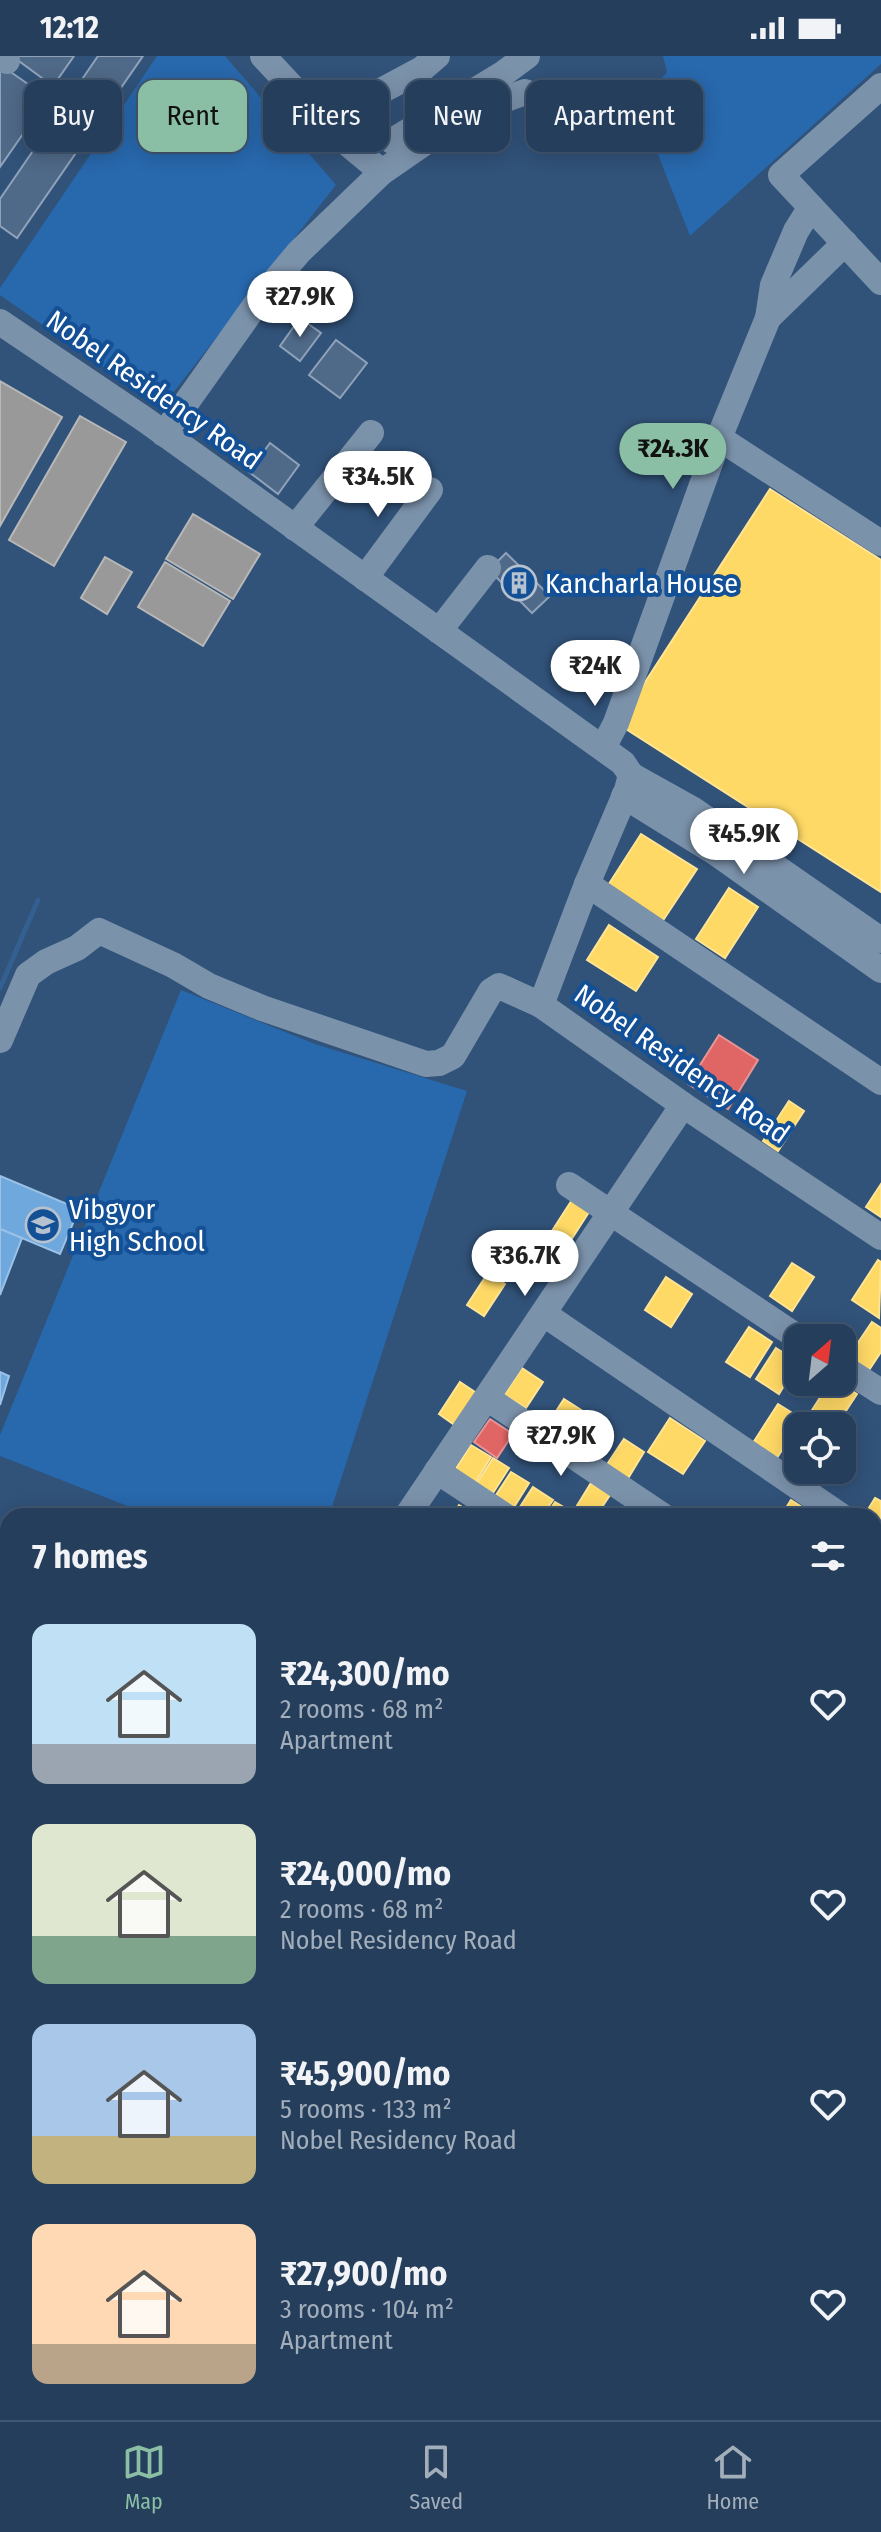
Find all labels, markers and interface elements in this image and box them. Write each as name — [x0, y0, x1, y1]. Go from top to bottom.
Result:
text: 12:12 — [40, 10, 99, 46]
chip: Buy — [24, 80, 122, 152]
chip: Rent — [138, 80, 247, 152]
chip: Filters — [263, 80, 389, 152]
chip: New — [405, 80, 510, 152]
chip: Apartment — [526, 80, 703, 152]
pin: ₹27.9K — [235, 271, 365, 339]
text: ₹27.9K — [265, 281, 335, 312]
street label: Nobel Residency Road — [40, 303, 268, 477]
pin: ₹24.3K — [608, 423, 738, 491]
text: ₹24.3K — [637, 433, 709, 464]
pin: ₹34.5K — [313, 451, 443, 519]
text: ₹34.5K — [342, 461, 414, 492]
building icon: Kancharla House — [500, 564, 538, 602]
place label: Kancharla House — [545, 567, 738, 600]
pin: ₹24K — [548, 640, 642, 708]
text: ₹24K — [569, 650, 621, 681]
pin: ₹45.9K — [679, 808, 809, 876]
text: ₹45.9K — [708, 818, 780, 849]
street label: Nobel Residency Road — [568, 977, 796, 1151]
place label: Vibgyor High School — [69, 1193, 205, 1258]
school or university icon: Vibgyor High School — [24, 1206, 62, 1244]
pin: ₹36.7K — [460, 1230, 590, 1298]
text: ₹36.7K — [490, 1240, 560, 1271]
north arrow — [784, 1324, 856, 1396]
map controls — [784, 1324, 856, 1484]
pin: ₹27.9K — [496, 1410, 626, 1478]
button: locate — [784, 1412, 856, 1484]
text: ₹27.9K — [526, 1420, 596, 1451]
icon: filters — [806, 1534, 850, 1578]
text: 7 homes — [32, 1536, 148, 1577]
text: ₹24,300/mo — [280, 1653, 450, 1694]
icon: home — [96, 1656, 192, 1752]
icon: heart — [806, 1682, 850, 1726]
text: 2 rooms · 68 m² — [280, 1694, 443, 1725]
text: Apartment — [280, 1725, 393, 1756]
text: ₹24,000/mo — [280, 1853, 451, 1894]
icon: home — [96, 1856, 192, 1952]
icon: heart — [806, 1882, 850, 1926]
text: 2 rooms · 68 m² — [280, 1894, 443, 1925]
text: Nobel Residency Road — [280, 1925, 517, 1956]
text: ₹45,900/mo — [280, 2053, 450, 2094]
icon: home — [96, 2056, 192, 2152]
icon: heart — [806, 2082, 850, 2126]
text: 5 rooms · 133 m² — [280, 2094, 452, 2125]
text: Nobel Residency Road — [280, 2125, 517, 2156]
text: ₹27,900/mo — [280, 2253, 447, 2294]
icon: home — [96, 2256, 192, 2352]
icon: heart — [806, 2282, 850, 2326]
text: 3 rooms · 104 m² — [280, 2294, 454, 2325]
text: Apartment — [280, 2325, 393, 2356]
tab: Map — [122, 2440, 166, 2515]
tab: Saved — [409, 2440, 463, 2515]
tab: Home — [707, 2440, 759, 2515]

